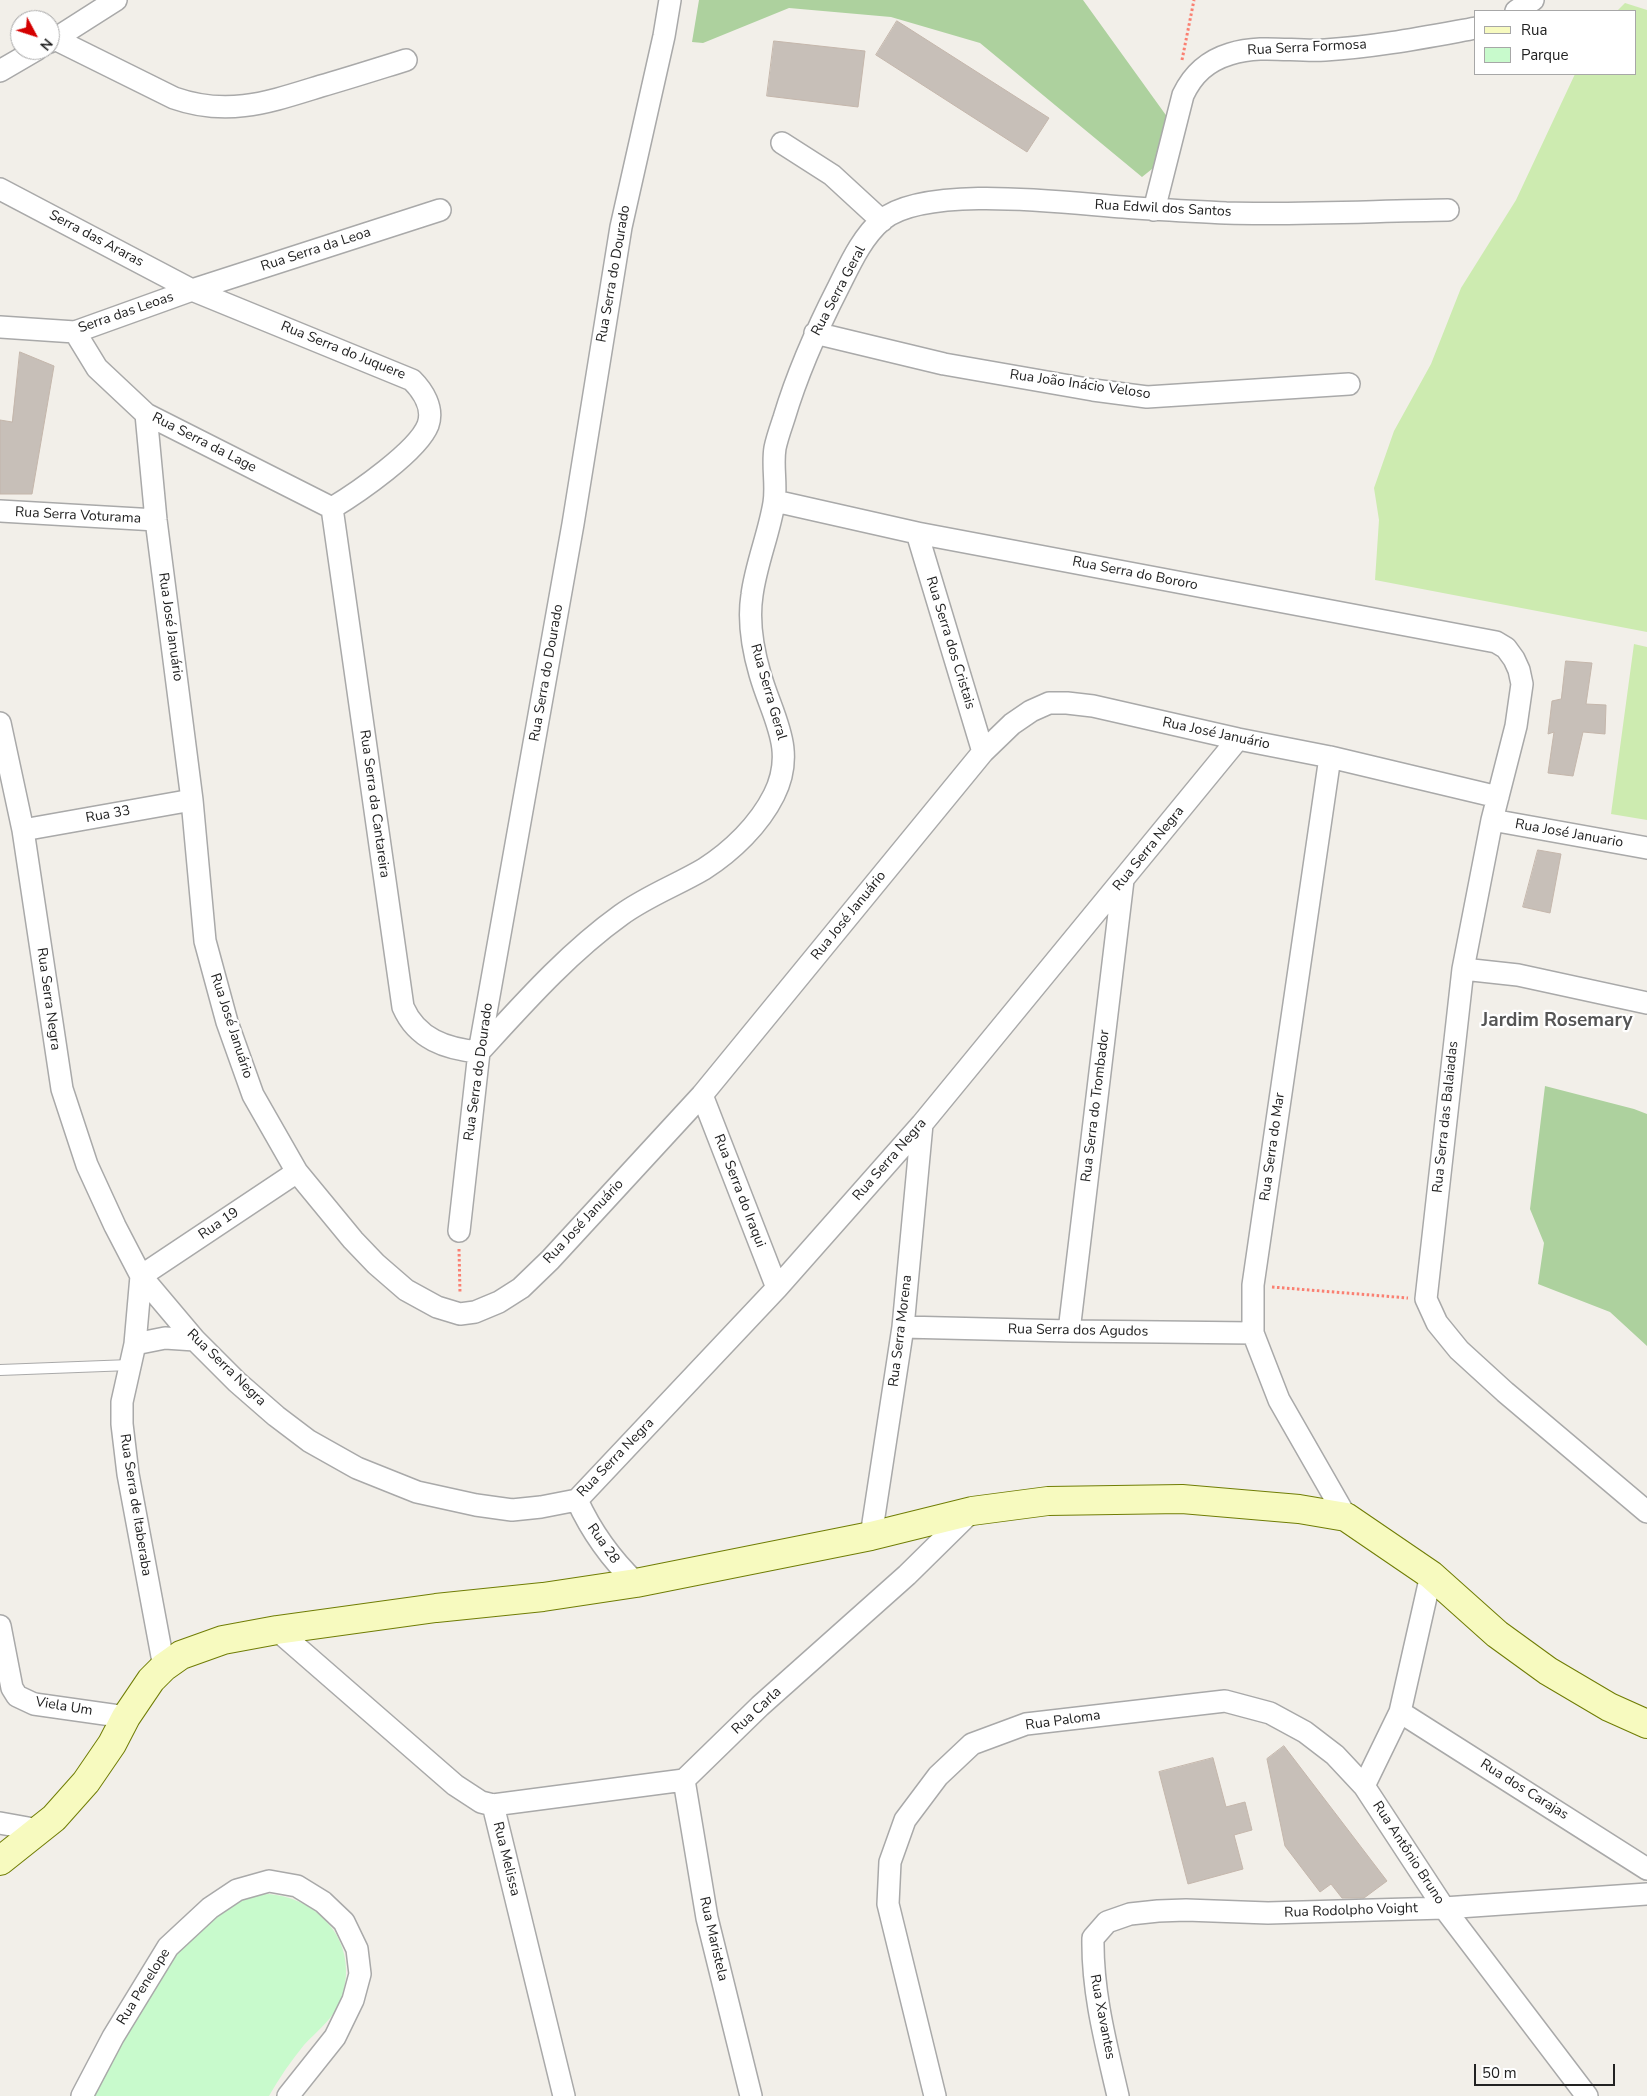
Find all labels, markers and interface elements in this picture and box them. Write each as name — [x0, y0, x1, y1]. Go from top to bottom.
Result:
north arrow — [10, 10, 60, 60]
legend — [1474, 10, 1637, 75]
text: Rua — [1521, 20, 1547, 40]
text: N — [35, 34, 57, 54]
street label: Rua Serra Formosa — [1247, 36, 1367, 60]
text: Parque — [1521, 45, 1569, 65]
street label: Rua Edwil dos Santos — [1094, 197, 1232, 221]
street label: Rua Serra do Dourado — [594, 204, 634, 344]
street label: Serra das Araras — [46, 207, 146, 271]
street label: Rua Serra da Leoa — [259, 224, 373, 276]
street label: Rua Serra Geral — [808, 243, 870, 339]
street label: Serra das Leoas — [76, 289, 176, 337]
street label: Rua Serra do Juquere — [278, 318, 408, 384]
street label: Rua João Inácio Veloso — [1008, 367, 1152, 403]
street label: Rua Serra da Lage — [149, 409, 259, 477]
street label: Rua Serra Voturama — [14, 504, 142, 528]
street label: Rua Serra do Bororo — [1071, 554, 1199, 594]
street label: Rua José Januário — [154, 572, 186, 682]
street label: Rua Serra dos Cristais — [922, 574, 978, 712]
street label: Rua Serra do Dourado — [527, 603, 567, 743]
street label: Rua Serra Geral — [746, 642, 790, 742]
street label: Rua José Januário — [1161, 714, 1271, 754]
street label: Rua Serra da Cantareira — [355, 729, 393, 879]
street label: Rua 33 — [84, 803, 132, 827]
street label: Rua Serra Negra — [1110, 803, 1188, 895]
street label: Rua José Januario — [1514, 816, 1624, 852]
street label: Rua José Januário — [808, 868, 890, 964]
street label: Rua Serra Negra — [32, 947, 64, 1051]
street label: Rua José Januário — [206, 971, 256, 1081]
street label: Rua Serra do Dourado — [461, 1002, 497, 1142]
district label: Jardim Rosemary — [1482, 1010, 1632, 1032]
street label: Rua Serra do Trombador — [1078, 1029, 1114, 1183]
street label: Rua Serra das Balaiadas — [1430, 1040, 1462, 1194]
street label: Rua Serra do Mar — [1257, 1092, 1289, 1202]
street label: Rua Serra Negra — [850, 1115, 930, 1205]
street label: Rua Serra do Iraqui — [710, 1132, 768, 1250]
street label: Rua José Januário — [540, 1176, 628, 1268]
street label: Rua 19 — [196, 1204, 242, 1244]
street label: Rua Serra Morena — [886, 1274, 916, 1388]
street label: Rua Serra dos Agudos — [1008, 1321, 1148, 1341]
street label: Rua Serra Negra — [183, 1326, 269, 1410]
street label: Rua Serra Negra — [574, 1415, 658, 1501]
street label: Rua Serra de Itaberaba — [115, 1433, 155, 1577]
street label: Rua 28 — [583, 1521, 623, 1567]
street label: Rua Carla — [729, 1684, 785, 1738]
street label: Viela Um — [34, 1694, 94, 1720]
street label: Rua Paloma — [1024, 1707, 1102, 1735]
street label: Rua dos Carajas — [1477, 1756, 1571, 1824]
street label: Rua Antônio Bruno — [1368, 1798, 1448, 1908]
street label: Rua Melissa — [489, 1820, 523, 1898]
street label: Rua Maristela — [695, 1895, 731, 1983]
street label: Rua Rodolpho Voight — [1284, 1900, 1418, 1922]
street label: Rua Penelope — [114, 1946, 174, 2028]
street label: Rua Xavantes — [1086, 1973, 1118, 2061]
scale bar — [1477, 2054, 1618, 2086]
text: 50 m — [1482, 2063, 1517, 2083]

